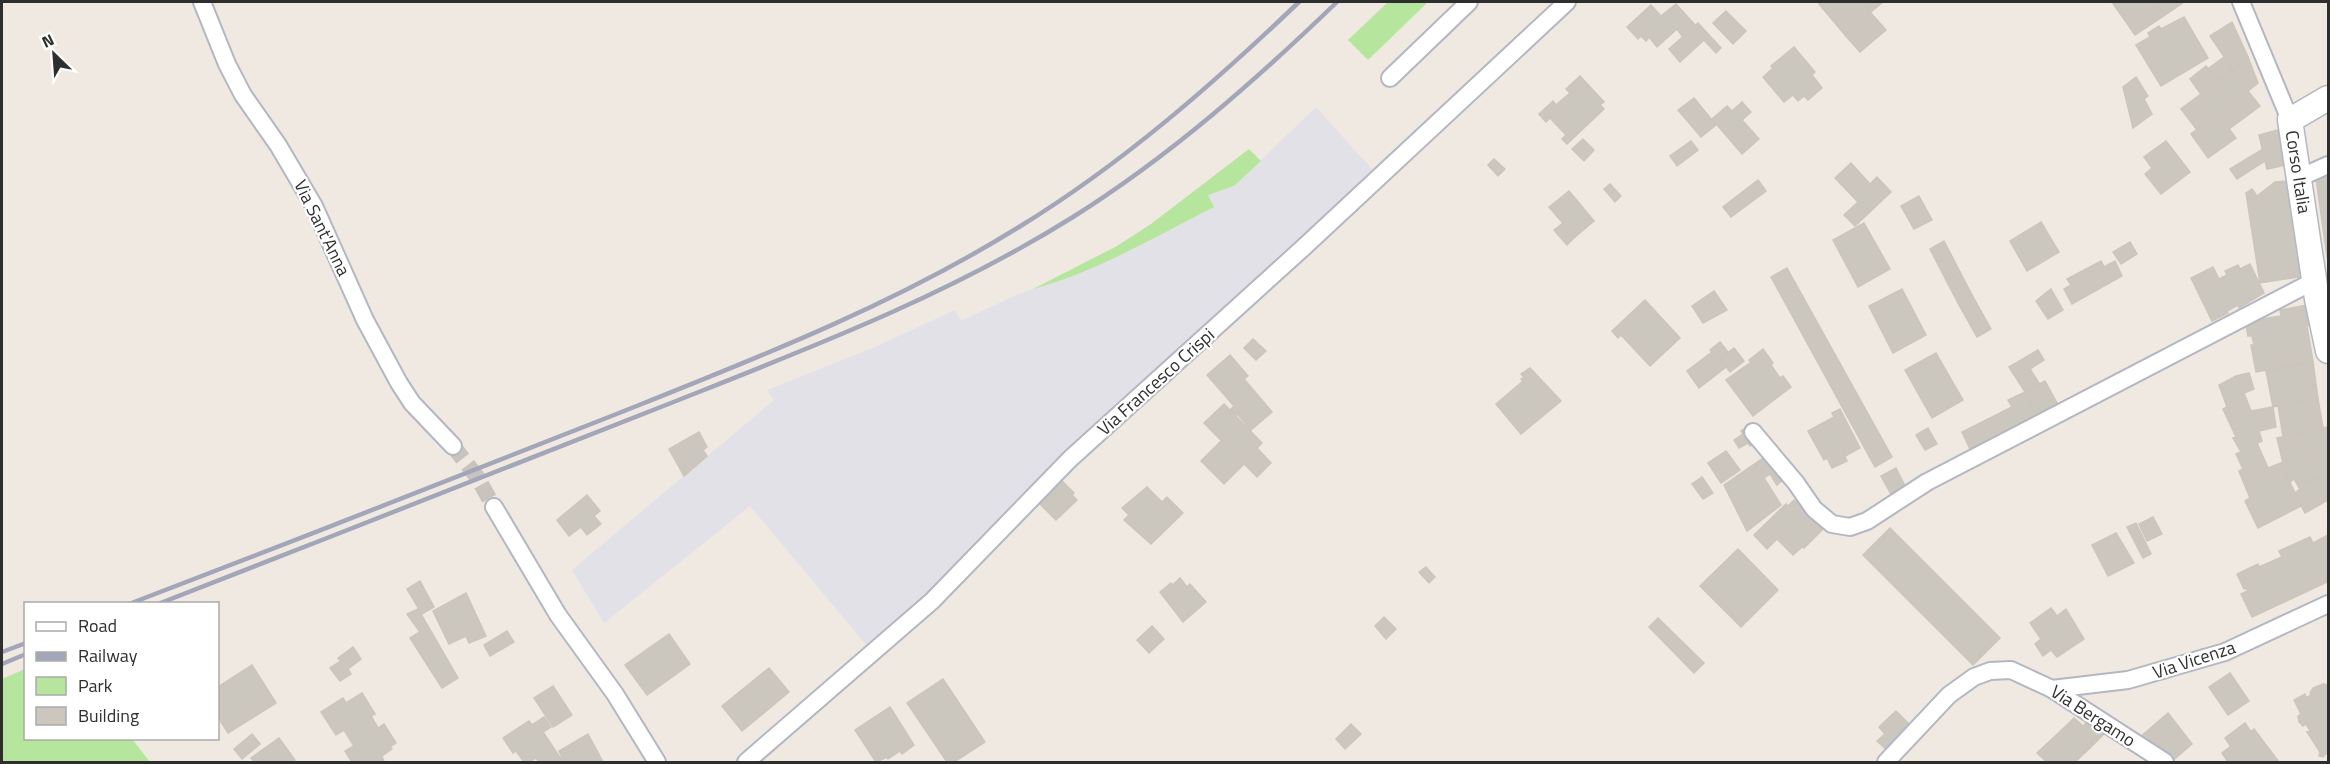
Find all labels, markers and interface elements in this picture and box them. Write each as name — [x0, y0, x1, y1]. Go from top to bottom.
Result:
north arrow — [24, 24, 84, 84]
text: N — [38, 27, 58, 54]
street label: Corso Italia — [2279, 128, 2318, 216]
street label: Via Sant'Anna — [287, 175, 357, 281]
street label: Via Francesco Crispi — [1091, 322, 1220, 442]
legend — [24, 602, 219, 740]
text: Road — [78, 612, 117, 639]
street label: Via Vicenza — [2149, 633, 2239, 686]
text: Railway — [78, 642, 138, 669]
text: Park — [78, 672, 113, 699]
street label: Via Bergamo — [2045, 678, 2141, 753]
text: Building — [78, 702, 139, 729]

